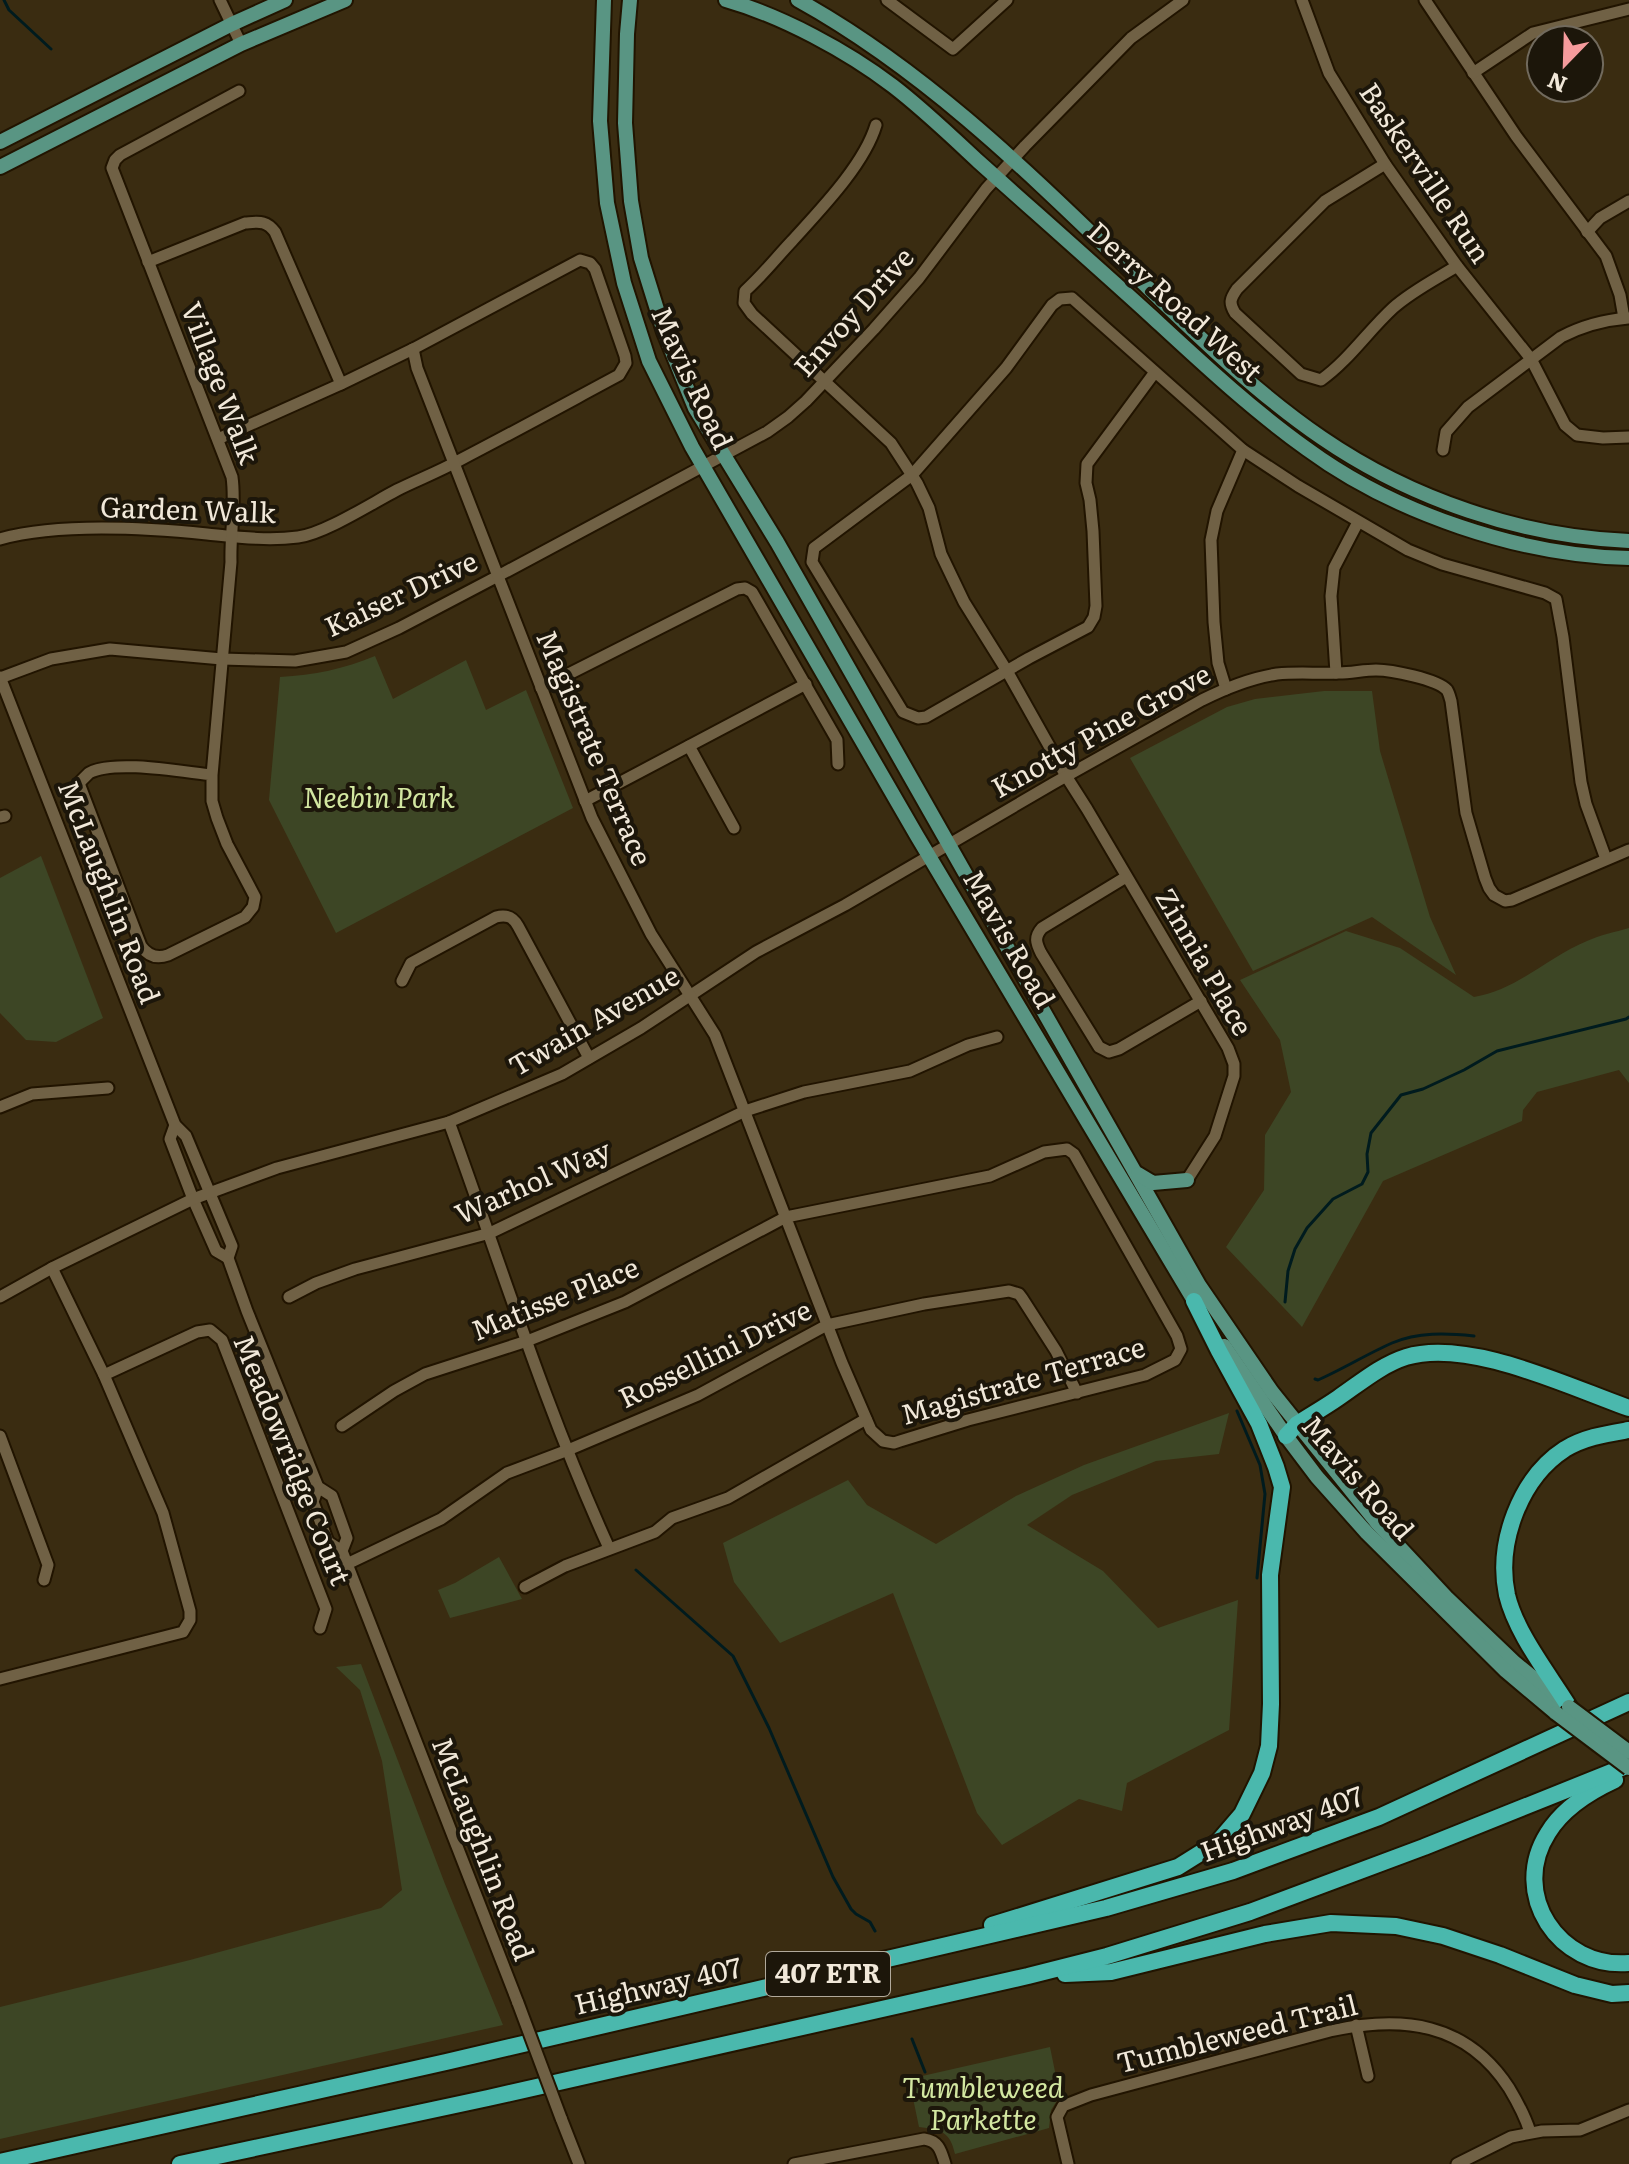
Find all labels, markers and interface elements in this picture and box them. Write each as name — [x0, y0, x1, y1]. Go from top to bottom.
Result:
north arrow — [1525, 24, 1605, 104]
text: N — [1542, 65, 1572, 103]
street label: Baskerville Run — [1351, 73, 1503, 271]
street label: Derry Road West — [1079, 210, 1274, 391]
street label: Envoy Drive — [783, 236, 922, 385]
street label: Village Walk — [172, 295, 272, 470]
street label: Mavis Road — [642, 299, 745, 456]
street label: Garden Walk — [100, 484, 278, 532]
street label: Kaiser Drive — [317, 538, 484, 646]
street label: Magistrate Terrace — [527, 623, 664, 872]
street label: Knotty Pine Grove — [983, 652, 1217, 807]
street label: McLaughlin Road — [49, 774, 173, 1009]
park label: Neebin Park — [303, 775, 456, 817]
street label: Mavis Road — [954, 861, 1067, 1015]
street label: Zinnia Place — [1147, 879, 1265, 1043]
street label: Twain Avenue — [500, 953, 686, 1085]
street label: Warhol Way — [447, 1127, 618, 1233]
street label: Matisse Place — [464, 1244, 644, 1350]
street label: Rossellini Drive — [611, 1287, 818, 1417]
street label: Magistrate Terrace — [895, 1324, 1149, 1434]
street label: Meadowridge Court — [224, 1328, 364, 1592]
street label: Mavis Road — [1293, 1405, 1426, 1548]
street label: McLaughlin Road — [423, 1731, 547, 1966]
street label: Highway 407 — [1194, 1773, 1369, 1871]
street label: Highway 407 — [570, 1944, 745, 2024]
road number: 407 ETR — [766, 1952, 890, 1996]
street label: Tumbleweed Trail — [1112, 1982, 1361, 2082]
park label: Tumbleweed Parkette — [902, 2065, 1064, 2139]

